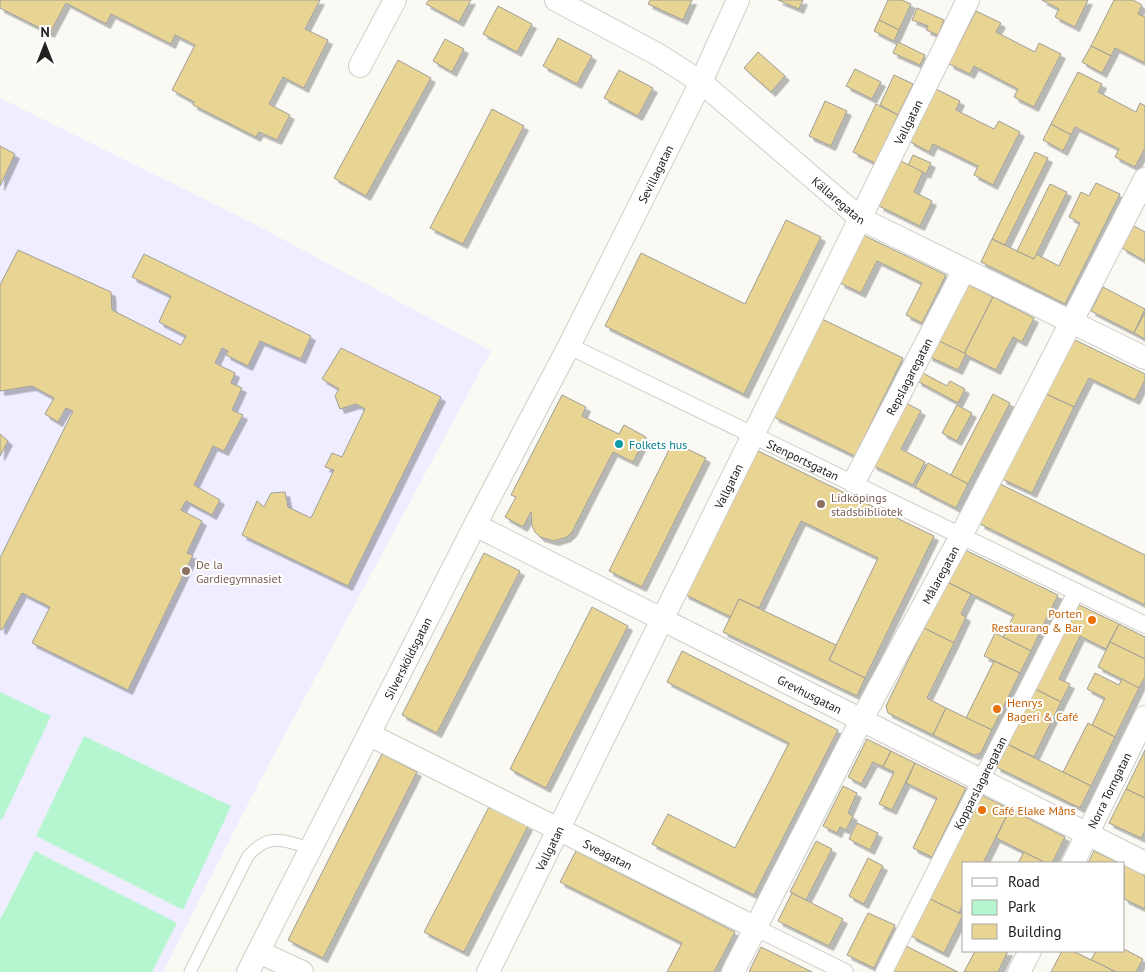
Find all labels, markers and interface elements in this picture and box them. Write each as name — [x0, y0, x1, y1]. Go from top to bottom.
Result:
north arrow — [20, 20, 70, 70]
text: N — [40, 23, 50, 41]
street label: Vallgatan — [890, 97, 925, 148]
street label: Sevillagatan — [634, 142, 676, 205]
street label: Källaregatan — [809, 173, 867, 227]
street label: Repslagaregatan — [883, 335, 935, 418]
street label: Stenportsgatan — [764, 435, 842, 483]
place label: Folkets hus — [629, 437, 687, 452]
marker: Folkets hus — [613, 438, 625, 450]
street label: Vallgatan — [710, 461, 745, 512]
place label: Lidköpings stadsbibliotek — [831, 490, 903, 519]
marker: Lidköpings stadsbibliotek — [815, 498, 827, 510]
street label: Målaregatan — [918, 543, 962, 606]
place label: De la Gardiegymnasiet — [196, 557, 282, 586]
marker: De la Gardiegymnasiet — [180, 565, 192, 577]
place label: Porten Restaurang & Bar — [992, 606, 1082, 635]
marker: Porten Restaurang & Bar — [1086, 614, 1098, 626]
street label: Silversköldsgatan — [380, 615, 434, 702]
street label: Grevhusgatan — [775, 671, 845, 716]
place label: Henrys Bageri & Café — [1007, 695, 1078, 724]
marker: Henrys Bageri & Café — [991, 703, 1003, 715]
street label: Kopparslagaregatan — [950, 734, 1009, 832]
street label: Norra Torngatan — [1084, 750, 1134, 831]
place label: Café Elake Måns — [992, 803, 1075, 818]
marker: Café Elake Måns — [976, 804, 988, 816]
street label: Vallgatan — [531, 823, 567, 874]
street label: Sveagatan — [581, 835, 635, 873]
legend — [962, 862, 1125, 952]
text: Road — [1008, 872, 1040, 891]
text: Park — [1008, 897, 1036, 916]
text: Building — [1008, 922, 1062, 941]

